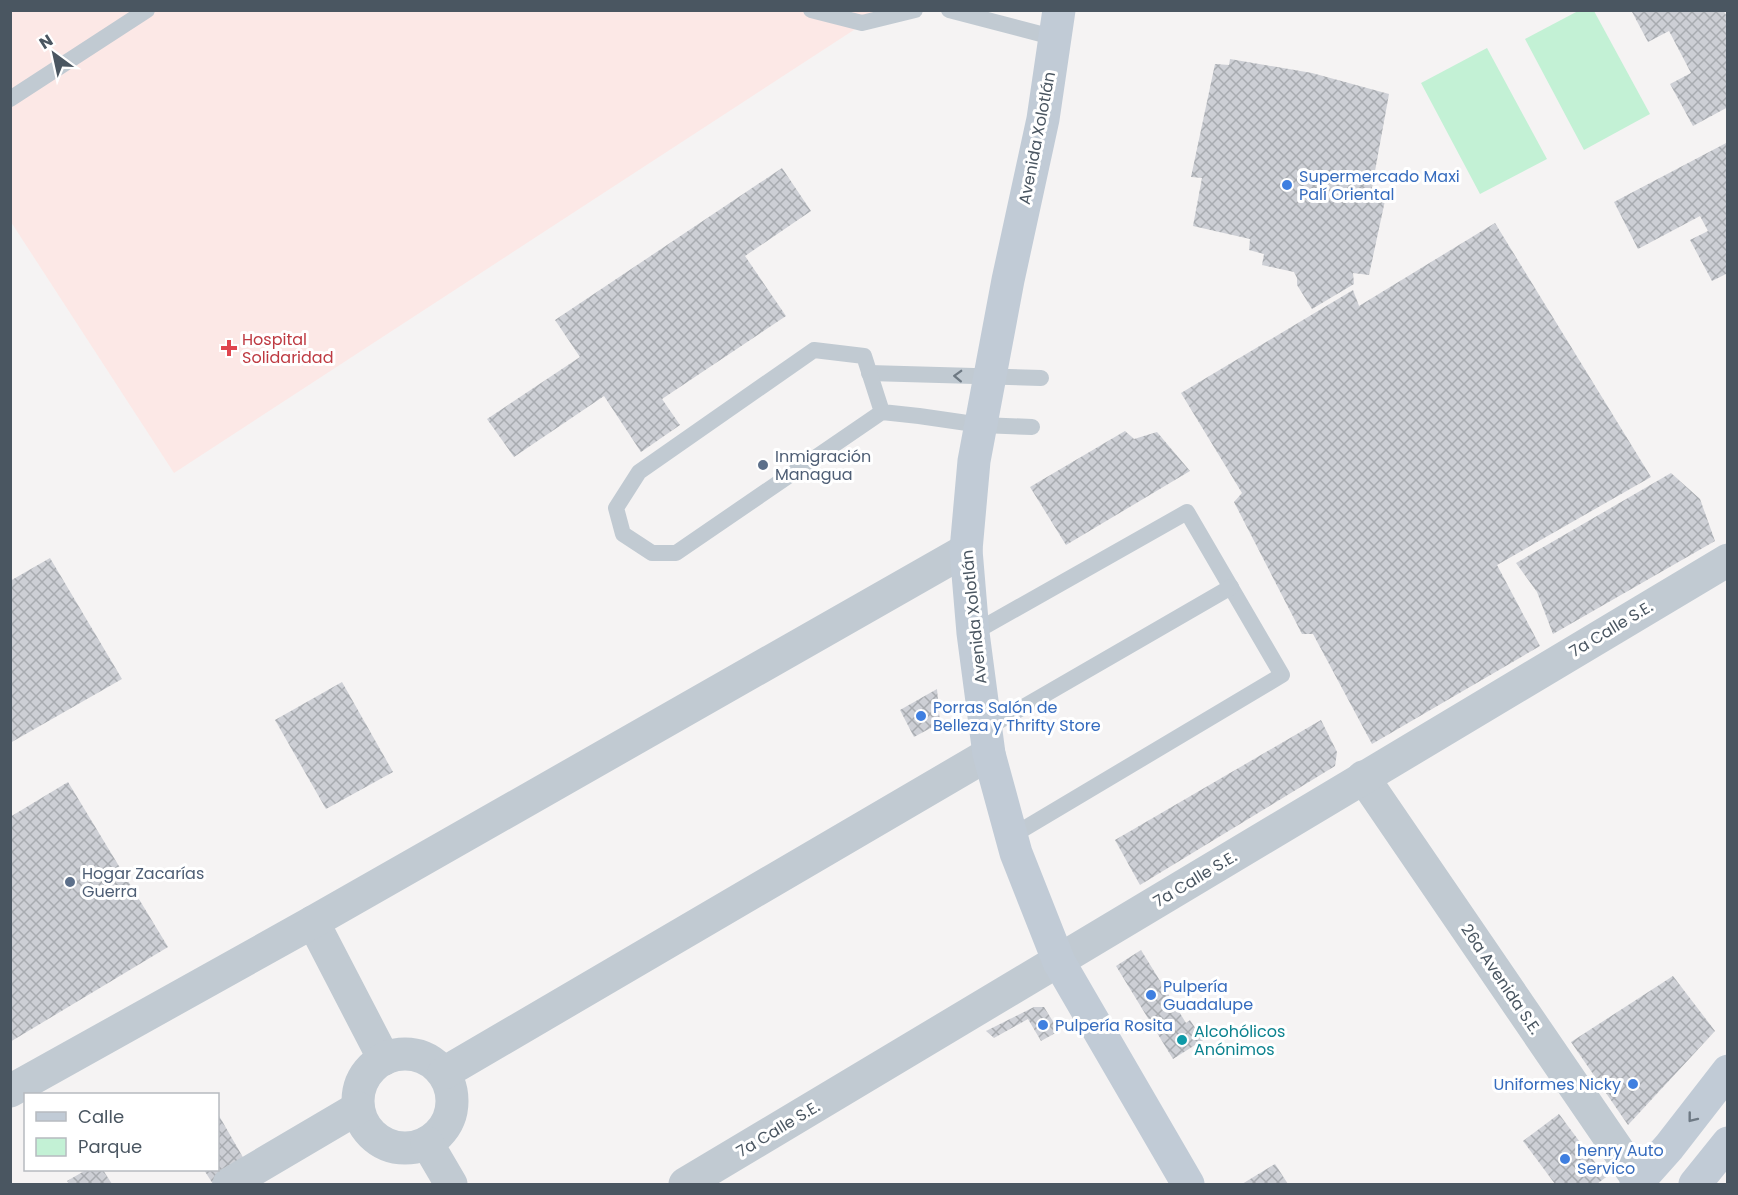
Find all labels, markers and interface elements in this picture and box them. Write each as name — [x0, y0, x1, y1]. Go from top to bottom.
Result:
north arrow — [24, 24, 84, 84]
text: N — [35, 29, 57, 55]
street label: Avenida Xolotlán — [1013, 70, 1061, 206]
place label: Supermercado Maxi Palí Oriental — [1299, 165, 1460, 206]
marker: Supermercado Maxi Palí Oriental — [1280, 178, 1294, 192]
place label: Hospital Solidaridad — [242, 328, 334, 369]
marker: Hospital Solidaridad — [220, 339, 238, 357]
one-way arrow — [954, 369, 963, 382]
place label: Inmigración Managua — [775, 445, 871, 486]
marker: Inmigración Managua — [756, 458, 770, 472]
street label: Avenida Xolotlán — [956, 549, 992, 685]
street label: 7a Calle S.E. — [1565, 595, 1657, 663]
place label: Porras Salón de Belleza y Thrifty Store — [933, 696, 1101, 737]
marker: Porras Salón de Belleza y Thrifty Store — [914, 709, 928, 723]
street label: 7a Calle S.E. — [1149, 845, 1241, 913]
place label: Hogar Zacarías Guerra — [82, 862, 204, 903]
marker: Hogar Zacarías Guerra — [63, 875, 77, 889]
street label: 26a Avenida S.E. — [1456, 919, 1546, 1039]
place label: Pulpería Guadalupe — [1163, 975, 1253, 1016]
marker: Pulpería Guadalupe — [1144, 988, 1158, 1002]
place label: Pulpería Rosita — [1055, 1014, 1173, 1037]
marker: Pulpería Rosita — [1036, 1018, 1050, 1032]
place label: Alcohólicos Anónimos — [1194, 1020, 1285, 1061]
marker: Alcohólicos Anónimos — [1175, 1033, 1189, 1047]
place label: Uniformes Nicky — [1493, 1073, 1621, 1096]
marker: Uniformes Nicky — [1626, 1077, 1640, 1091]
legend — [24, 1093, 219, 1171]
street label: 7a Calle S.E. — [732, 1095, 824, 1163]
text: Calle — [78, 1104, 124, 1129]
one-way arrow — [1688, 1111, 1699, 1122]
text: Parque — [78, 1134, 142, 1159]
place label: henry Auto Servico — [1577, 1139, 1664, 1180]
marker: henry Auto Servico — [1558, 1152, 1572, 1166]

